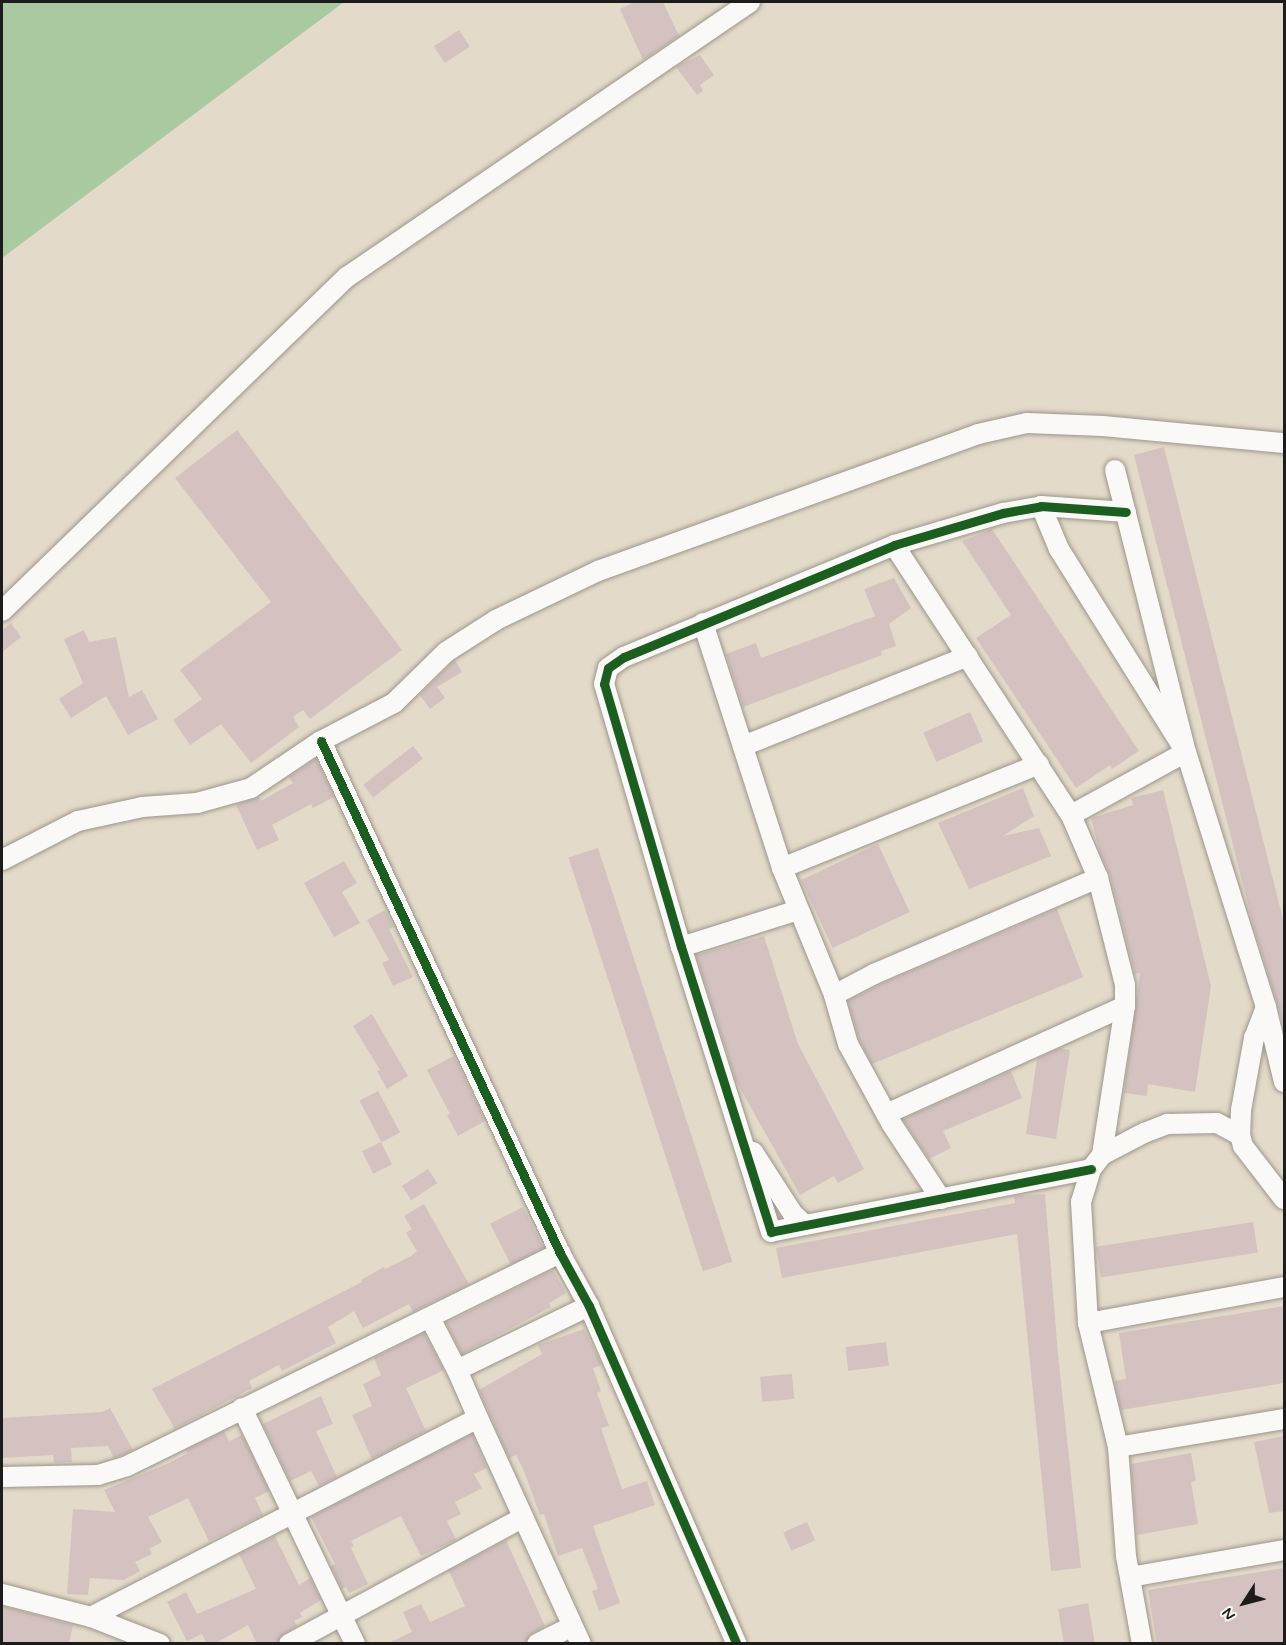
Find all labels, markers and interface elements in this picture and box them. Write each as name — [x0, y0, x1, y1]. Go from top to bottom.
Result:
north arrow — [1214, 1573, 1274, 1633]
text: N — [1217, 1603, 1241, 1624]

